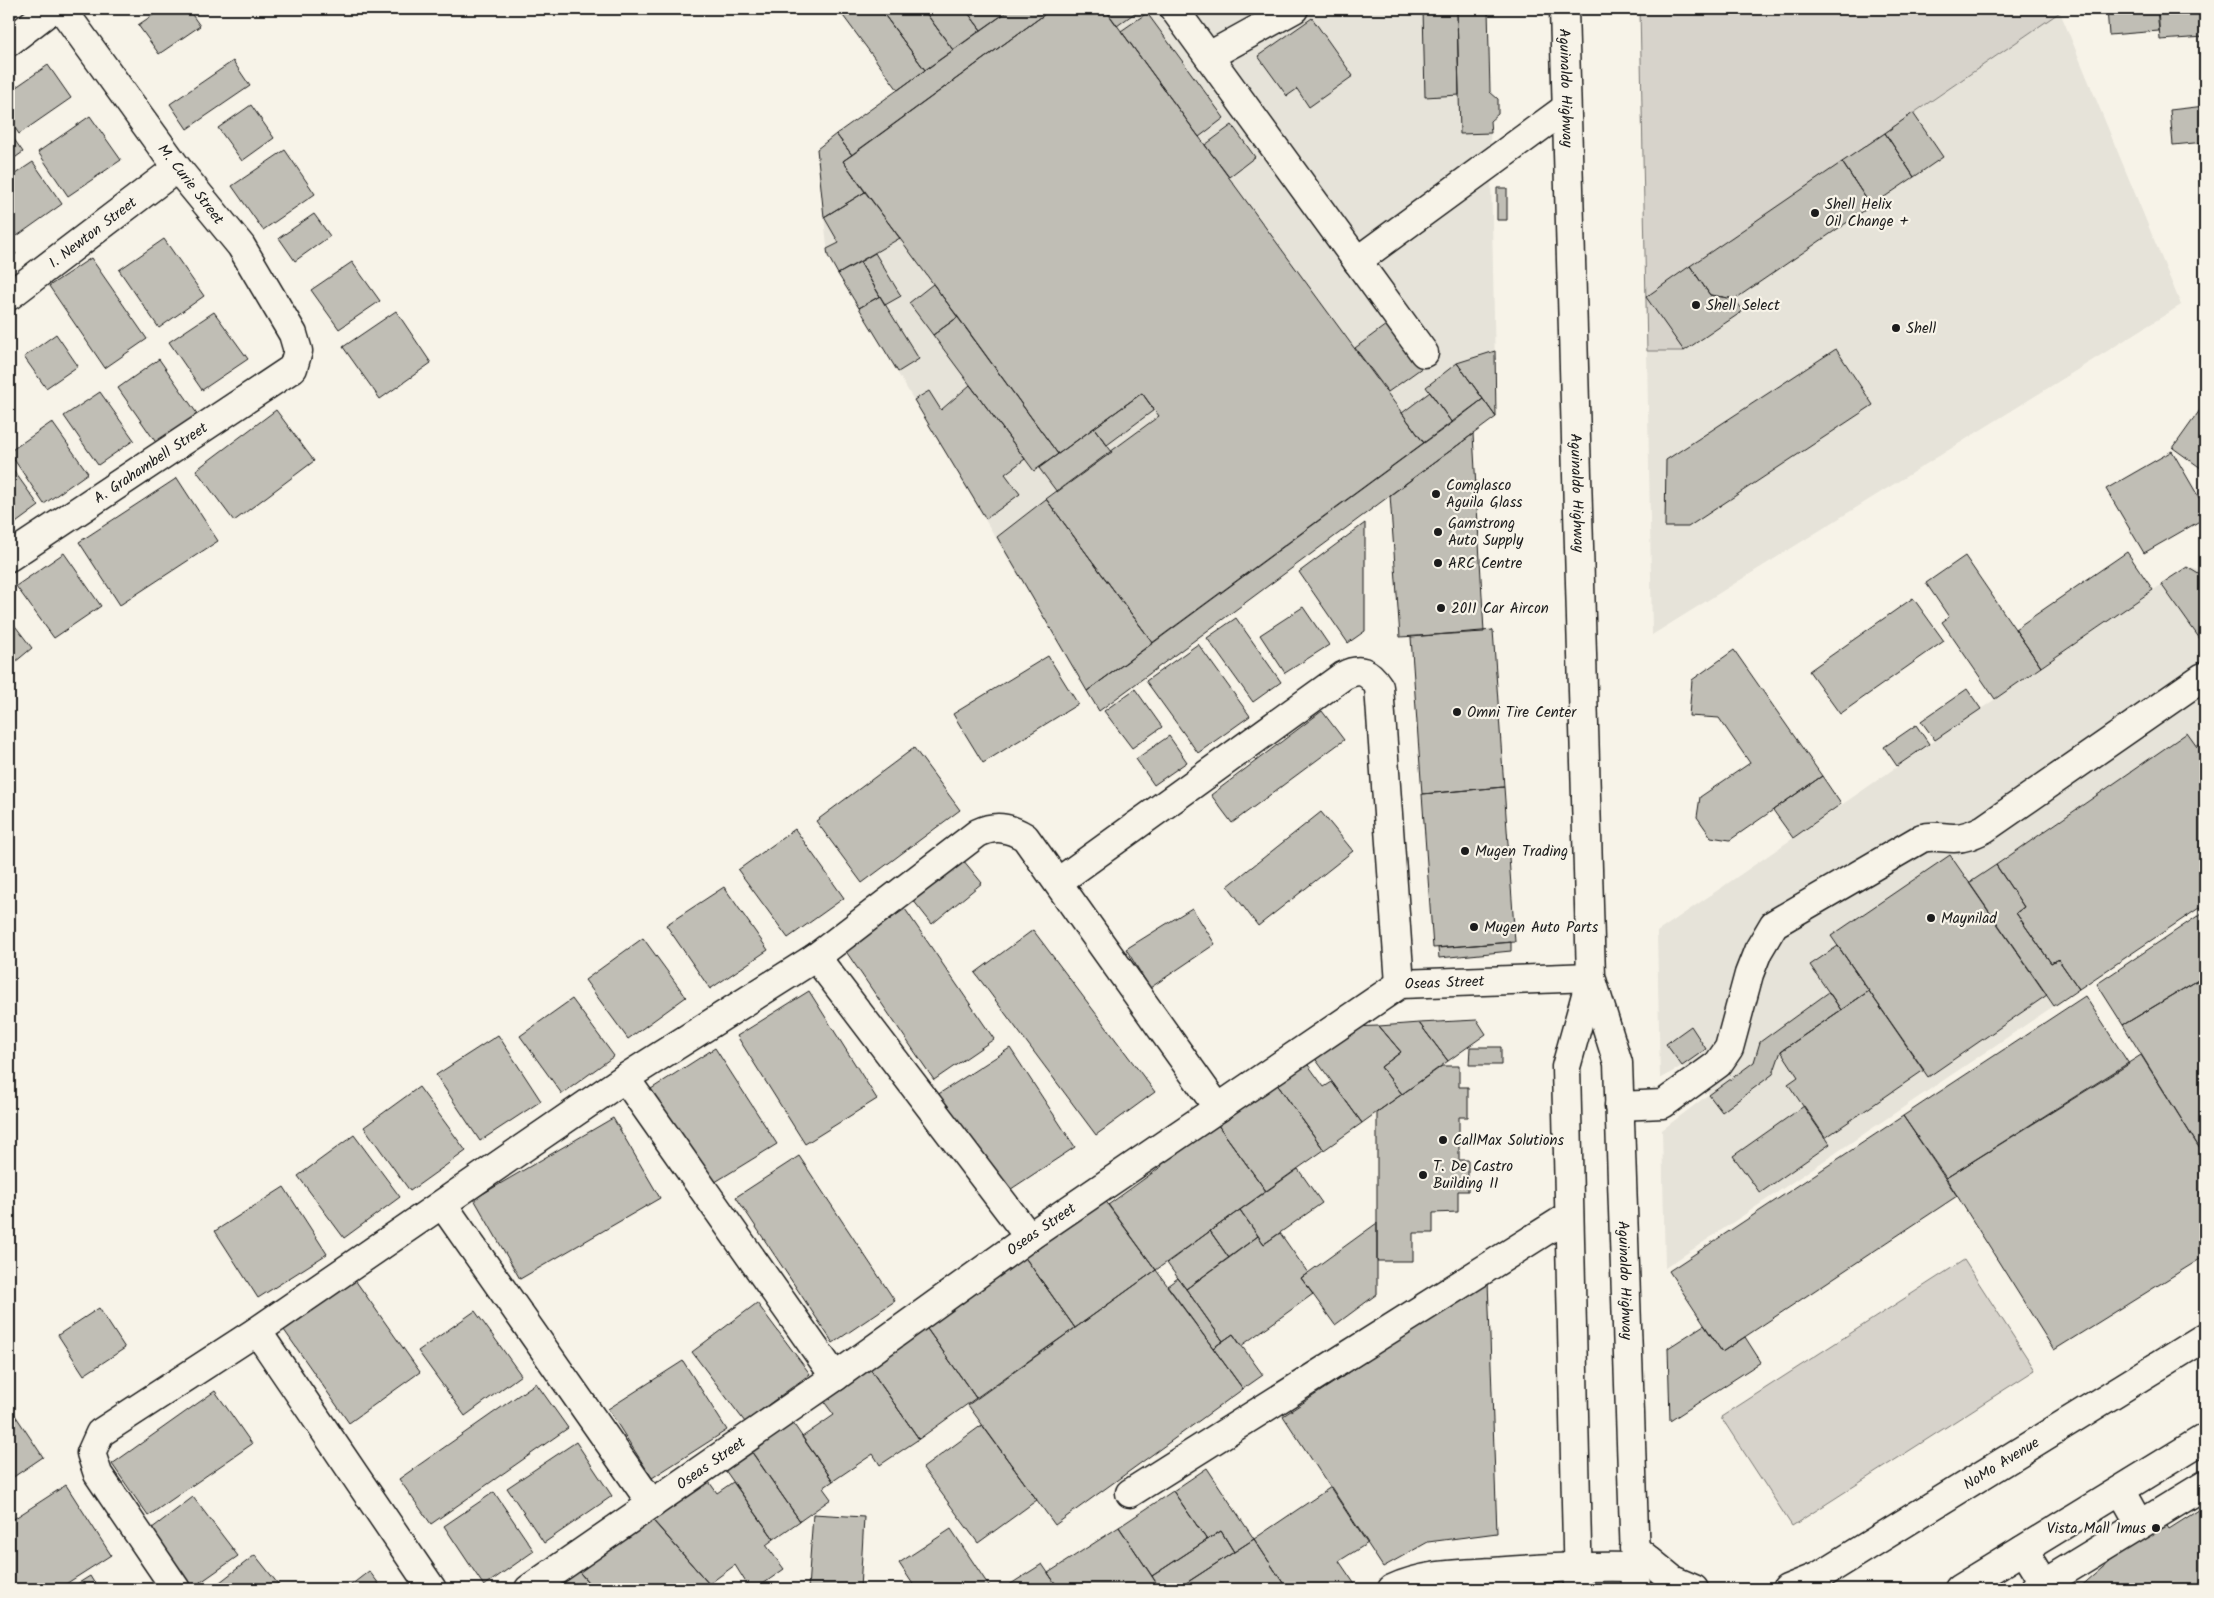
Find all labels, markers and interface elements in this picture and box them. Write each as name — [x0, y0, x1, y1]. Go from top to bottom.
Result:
street label: Aguinaldo Highway — [1552, 28, 1579, 149]
street label: M. Curie Street — [151, 139, 230, 230]
street label: I. Newton Street — [44, 191, 143, 275]
place label: Shell Helix Oil Change + — [1825, 193, 1909, 234]
marker: Shell Helix Oil Change + — [1809, 207, 1821, 219]
place label: Shell Select — [1706, 294, 1780, 318]
marker: Shell Select — [1690, 299, 1702, 311]
place label: Shell — [1906, 317, 1936, 341]
marker: Shell — [1890, 322, 1902, 334]
street label: A. Grahambell Street — [89, 417, 213, 511]
street label: Aguinaldo Highway — [1563, 433, 1590, 554]
place label: Comglasco Aguila Glass — [1446, 474, 1523, 515]
marker: Comglasco Aguila Glass — [1430, 488, 1442, 500]
place label: Gamstrong Auto Supply — [1448, 512, 1524, 553]
marker: Gamstrong Auto Supply — [1432, 526, 1444, 538]
place label: ARC Centre — [1448, 552, 1522, 576]
marker: ARC Centre — [1432, 557, 1444, 569]
place label: 2011 Car Aircon — [1451, 597, 1549, 621]
marker: 2011 Car Aircon — [1435, 602, 1447, 614]
place label: Omni Tire Center — [1467, 701, 1577, 725]
marker: Omni Tire Center — [1451, 706, 1463, 718]
place label: Mugen Trading — [1475, 840, 1568, 864]
marker: Mugen Trading — [1459, 845, 1471, 857]
place label: Maynilad — [1941, 907, 1997, 931]
marker: Maynilad — [1925, 912, 1937, 924]
place label: Mugen Auto Parts — [1484, 916, 1599, 940]
marker: Mugen Auto Parts — [1468, 921, 1480, 933]
street label: Oseas Street — [1404, 970, 1485, 997]
place label: CallMax Solutions — [1453, 1129, 1564, 1153]
marker: CallMax Solutions — [1437, 1134, 1449, 1146]
place label: T. De Castro Building II — [1433, 1155, 1513, 1196]
marker: T. De Castro Building II — [1417, 1169, 1429, 1181]
street label: Oseas Street — [1002, 1197, 1081, 1262]
street label: Aguinaldo Highway — [1610, 1220, 1639, 1341]
street label: Oseas Street — [672, 1431, 751, 1497]
street label: NoMo Avenue — [1959, 1431, 2045, 1497]
place label: Vista Mall Imus — [2047, 1517, 2147, 1541]
marker: Vista Mall Imus — [2150, 1522, 2162, 1534]

